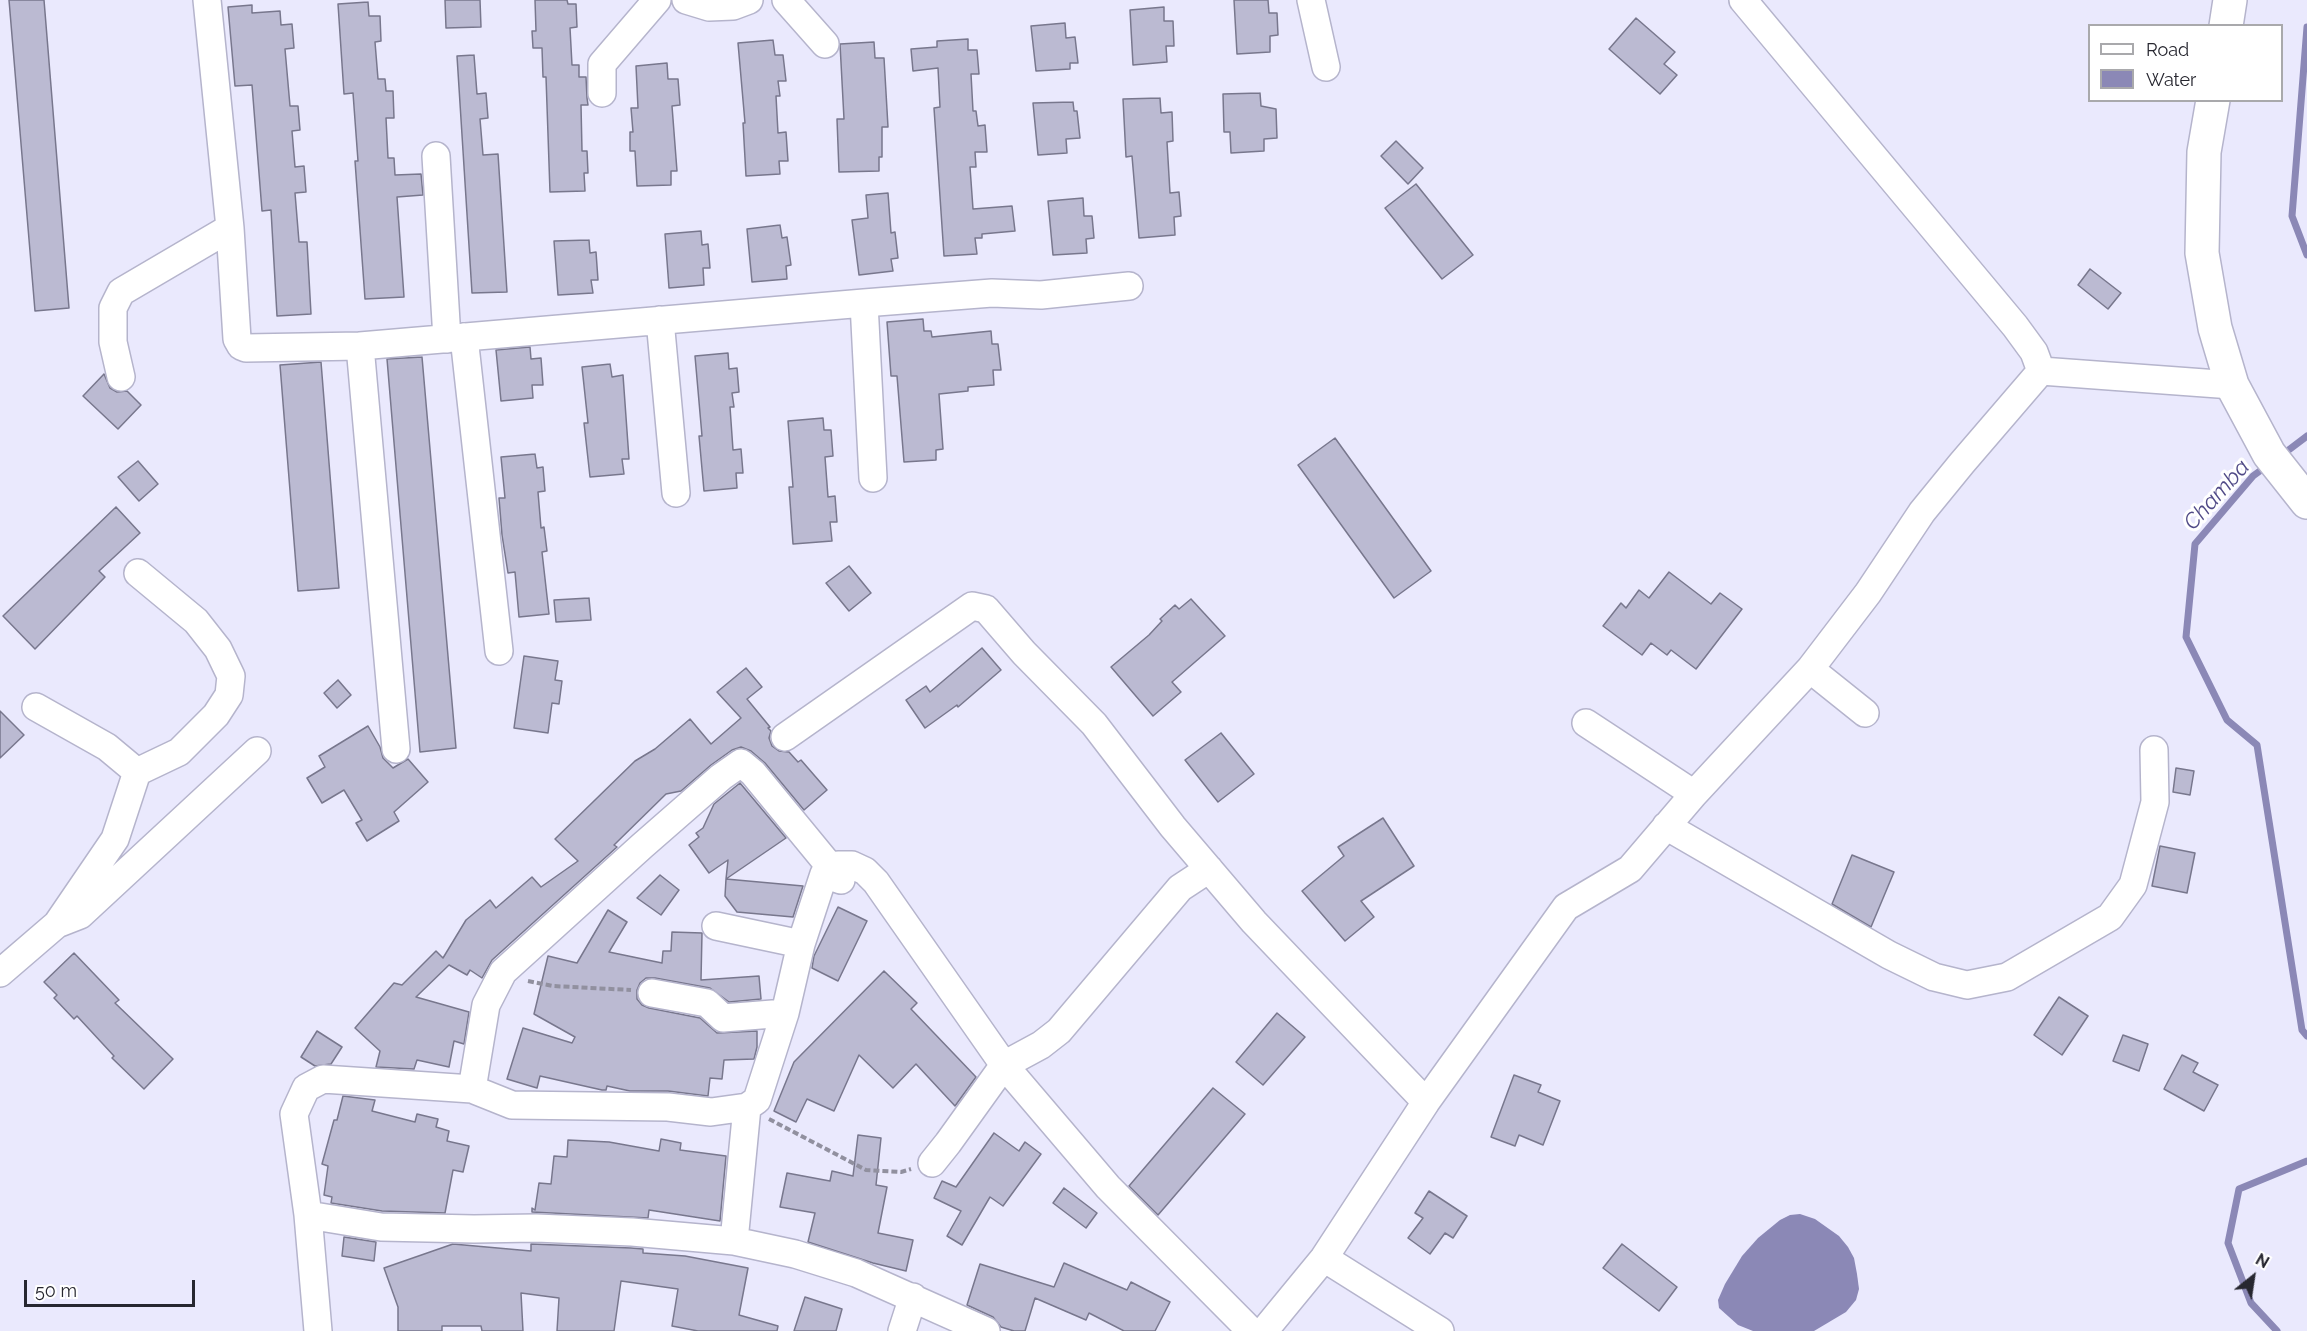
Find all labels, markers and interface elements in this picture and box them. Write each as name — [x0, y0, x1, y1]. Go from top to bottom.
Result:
legend — [2088, 24, 2283, 102]
text: Road — [2146, 39, 2189, 60]
text: Water — [2146, 69, 2196, 90]
water label: Chamba — [2179, 454, 2255, 536]
north arrow — [2223, 1247, 2283, 1307]
text: N — [2252, 1250, 2272, 1272]
scale bar — [27, 1268, 198, 1306]
text: 50 m — [35, 1280, 77, 1301]

